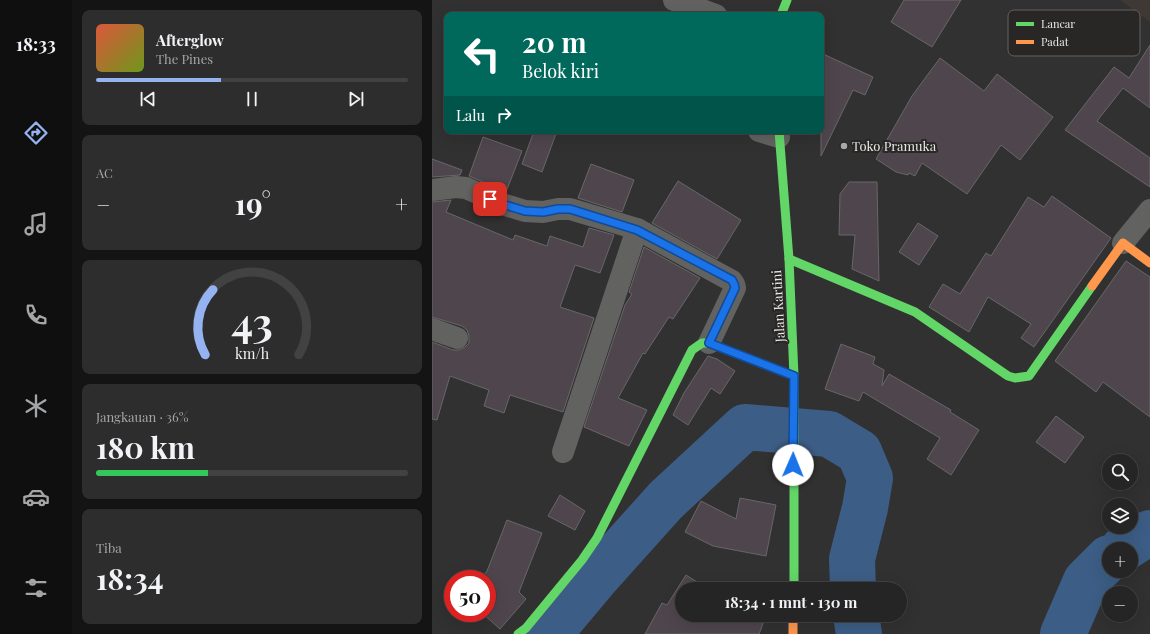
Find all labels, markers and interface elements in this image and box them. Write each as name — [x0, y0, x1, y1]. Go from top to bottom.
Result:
legend — [1008, 10, 1140, 56]
text: Lancar — [1041, 16, 1075, 31]
text: 20 m — [522, 23, 587, 60]
icon: left — [456, 28, 508, 80]
text: Afterglow — [156, 30, 224, 50]
text: 18:33 — [16, 32, 56, 56]
text: Padat — [1041, 34, 1069, 49]
text: The Pines — [156, 50, 213, 67]
text: Belok kiri — [522, 59, 599, 83]
icon: previous — [137, 88, 159, 110]
icon: pause — [241, 88, 263, 110]
icon: next — [345, 88, 367, 110]
icon: right — [493, 104, 515, 126]
text: Lalu — [456, 105, 485, 125]
icon: directions — [22, 119, 50, 147]
place label: Toko Pramuka — [852, 137, 937, 154]
marker: Toko Pramuka — [839, 141, 849, 151]
text: AC — [96, 164, 113, 181]
pin — [473, 182, 507, 216]
text: 19° — [235, 183, 271, 223]
icon: arrive — [479, 188, 501, 210]
text: − — [96, 189, 110, 219]
text: + — [395, 189, 408, 219]
icon: music — [22, 210, 50, 238]
street label: Jalan Kartini — [767, 269, 788, 344]
text: 43 — [231, 293, 273, 348]
icon: phone — [22, 301, 50, 329]
text: km/h — [235, 344, 270, 363]
icon: climate — [22, 392, 50, 420]
text: Jangkauan · 36% — [96, 408, 188, 425]
text: 180 km — [96, 427, 195, 467]
position arrow — [772, 444, 814, 486]
map controls — [1102, 454, 1138, 622]
button: search — [1102, 454, 1138, 490]
icon: car — [22, 483, 50, 511]
button: layers — [1102, 498, 1138, 534]
text: Tiba — [96, 539, 122, 556]
button: + — [1102, 542, 1138, 578]
text: 18:34 — [96, 558, 164, 598]
speed limit sign: 50 — [444, 570, 496, 622]
icon: filters — [22, 574, 50, 602]
button: − — [1102, 586, 1138, 622]
text: 18:34 · 1 mnt · 130 m — [725, 592, 857, 612]

